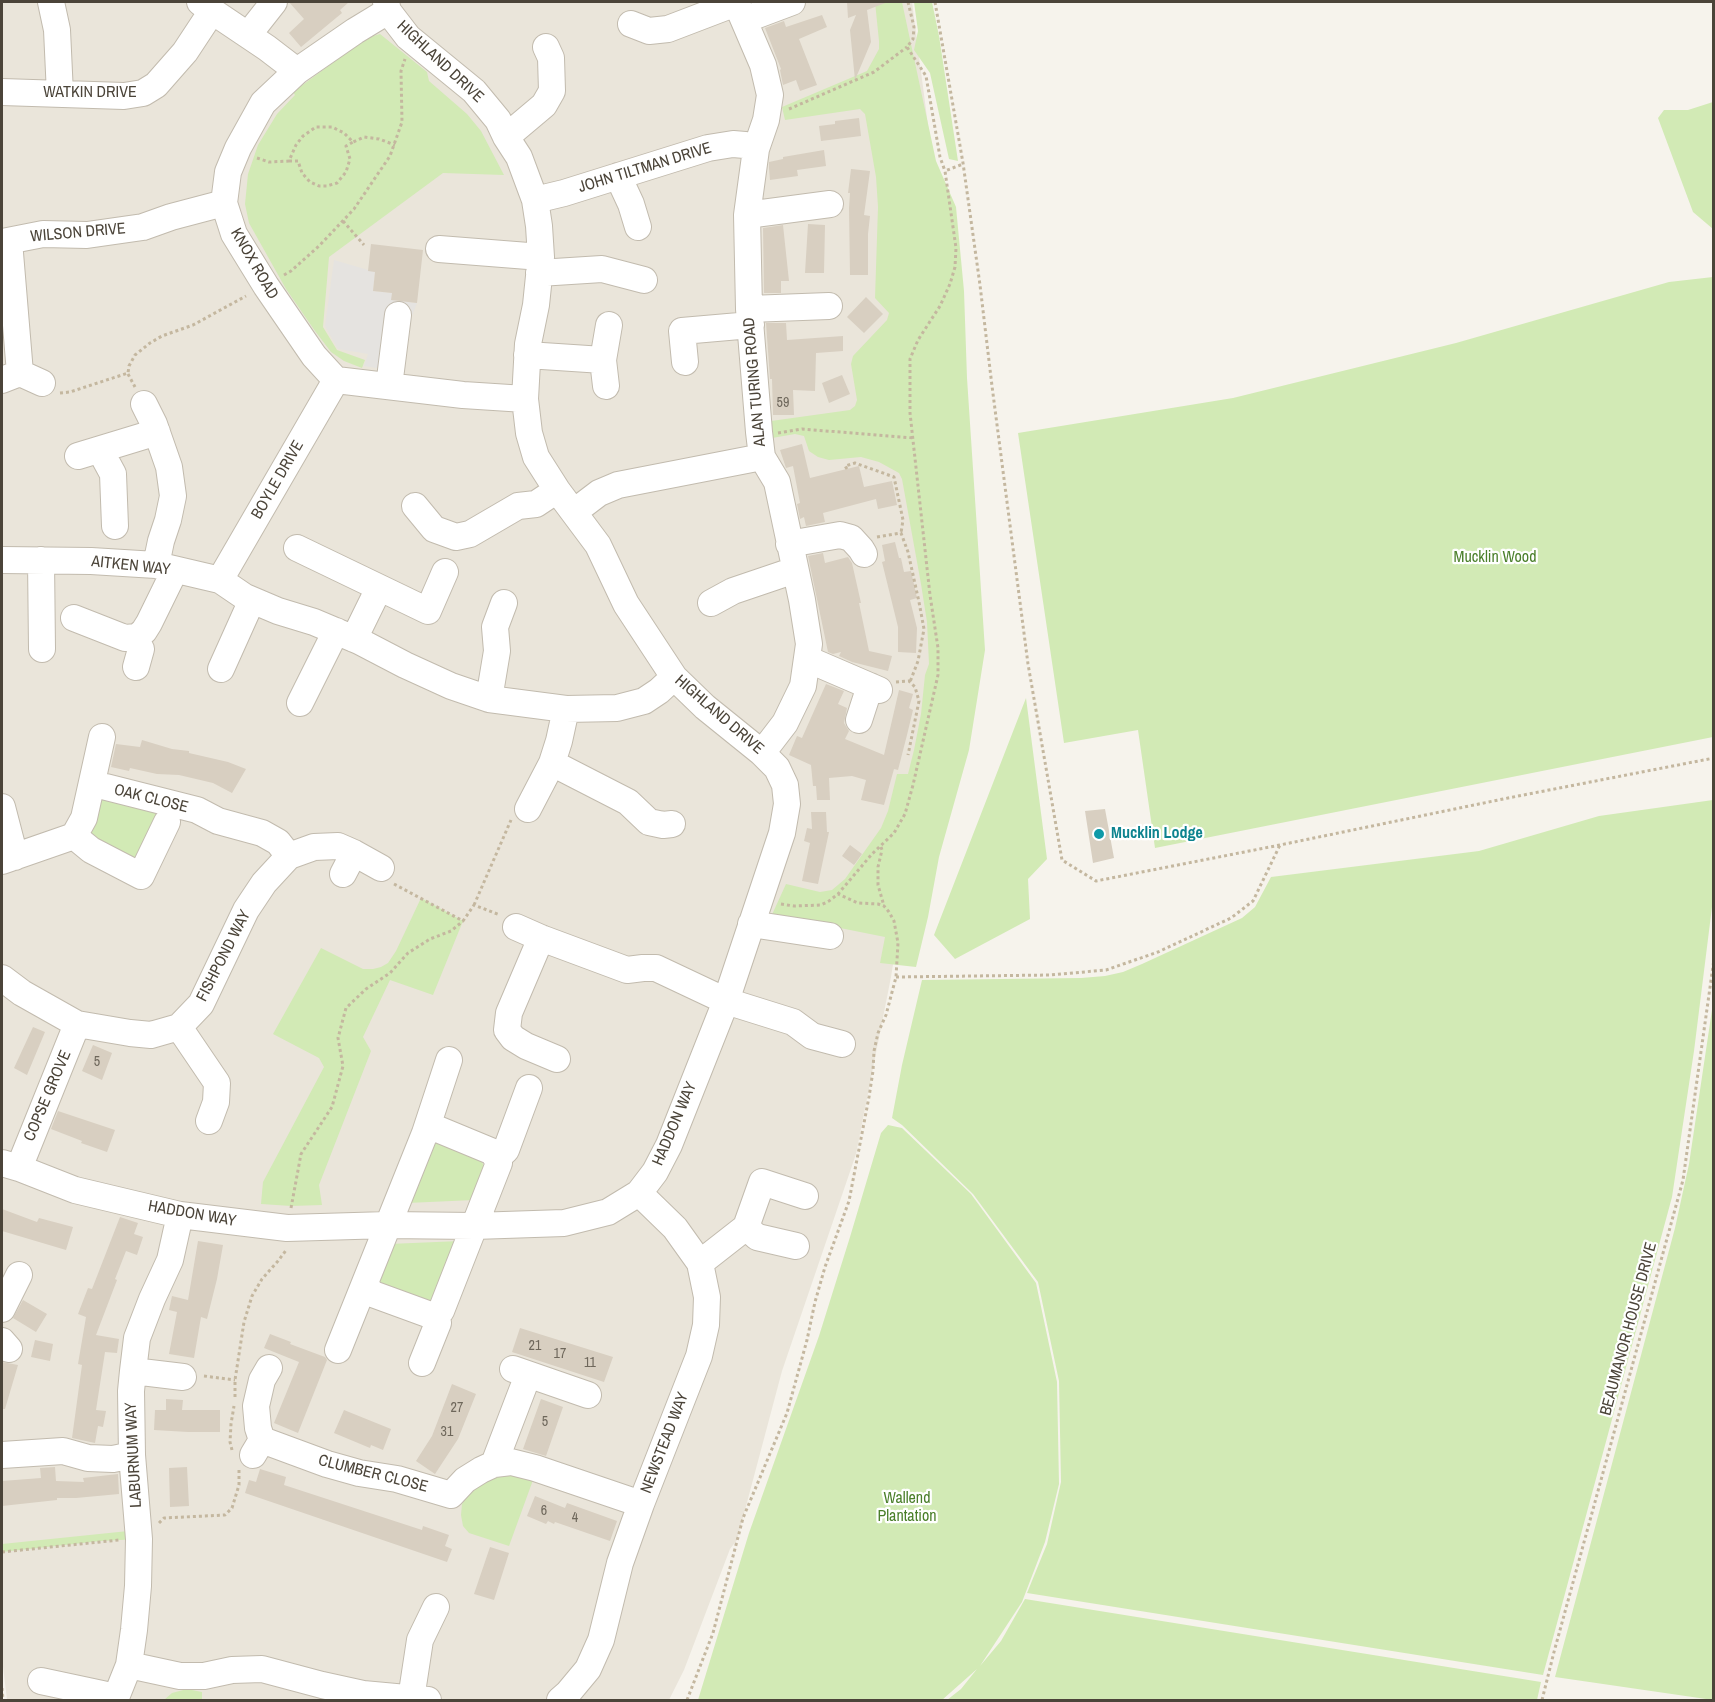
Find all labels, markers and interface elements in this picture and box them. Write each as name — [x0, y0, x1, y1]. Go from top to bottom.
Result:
street label: HIGHLAND DRIVE — [393, 17, 487, 107]
street label: WATKIN DRIVE — [43, 83, 137, 103]
street label: JOHN TILTMAN DRIVE — [576, 139, 714, 197]
street label: WILSON DRIVE — [30, 219, 126, 247]
street label: KNOX ROAD — [226, 225, 282, 303]
street label: ALAN TURING ROAD — [740, 317, 770, 447]
house number: 59 — [777, 395, 789, 411]
street label: BOYLE DRIVE — [248, 437, 308, 523]
park label: Mucklin Wood — [1454, 548, 1536, 568]
street label: AITKEN WAY — [90, 552, 172, 580]
street label: HIGHLAND DRIVE — [671, 671, 767, 759]
street label: OAK CLOSE — [112, 781, 190, 817]
place label: Mucklin Lodge — [1111, 824, 1203, 844]
marker: Mucklin Lodge — [1092, 827, 1106, 841]
street label: FISHPOND WAY — [193, 907, 255, 1005]
street label: COPSE GROVE — [20, 1048, 76, 1144]
house number: 5 — [94, 1054, 100, 1070]
street label: HADDON WAY — [649, 1079, 701, 1169]
street label: HADDON WAY — [147, 1197, 237, 1231]
street label: BEAUMANOR HOUSE DRIVE — [1597, 1240, 1661, 1418]
house number: 21 — [529, 1338, 541, 1354]
house number: 17 — [554, 1346, 566, 1362]
house number: 11 — [584, 1355, 596, 1371]
street label: NEWSTEAD WAY — [637, 1390, 693, 1496]
house number: 27 — [451, 1400, 463, 1416]
street label: LABURNUM WAY — [122, 1402, 146, 1508]
house number: 5 — [542, 1414, 548, 1430]
house number: 31 — [441, 1424, 453, 1440]
street label: CLUMBER CLOSE — [316, 1451, 430, 1497]
park label: Wallend Plantation — [877, 1489, 937, 1527]
house number: 6 — [541, 1503, 547, 1519]
house number: 4 — [572, 1510, 578, 1526]

